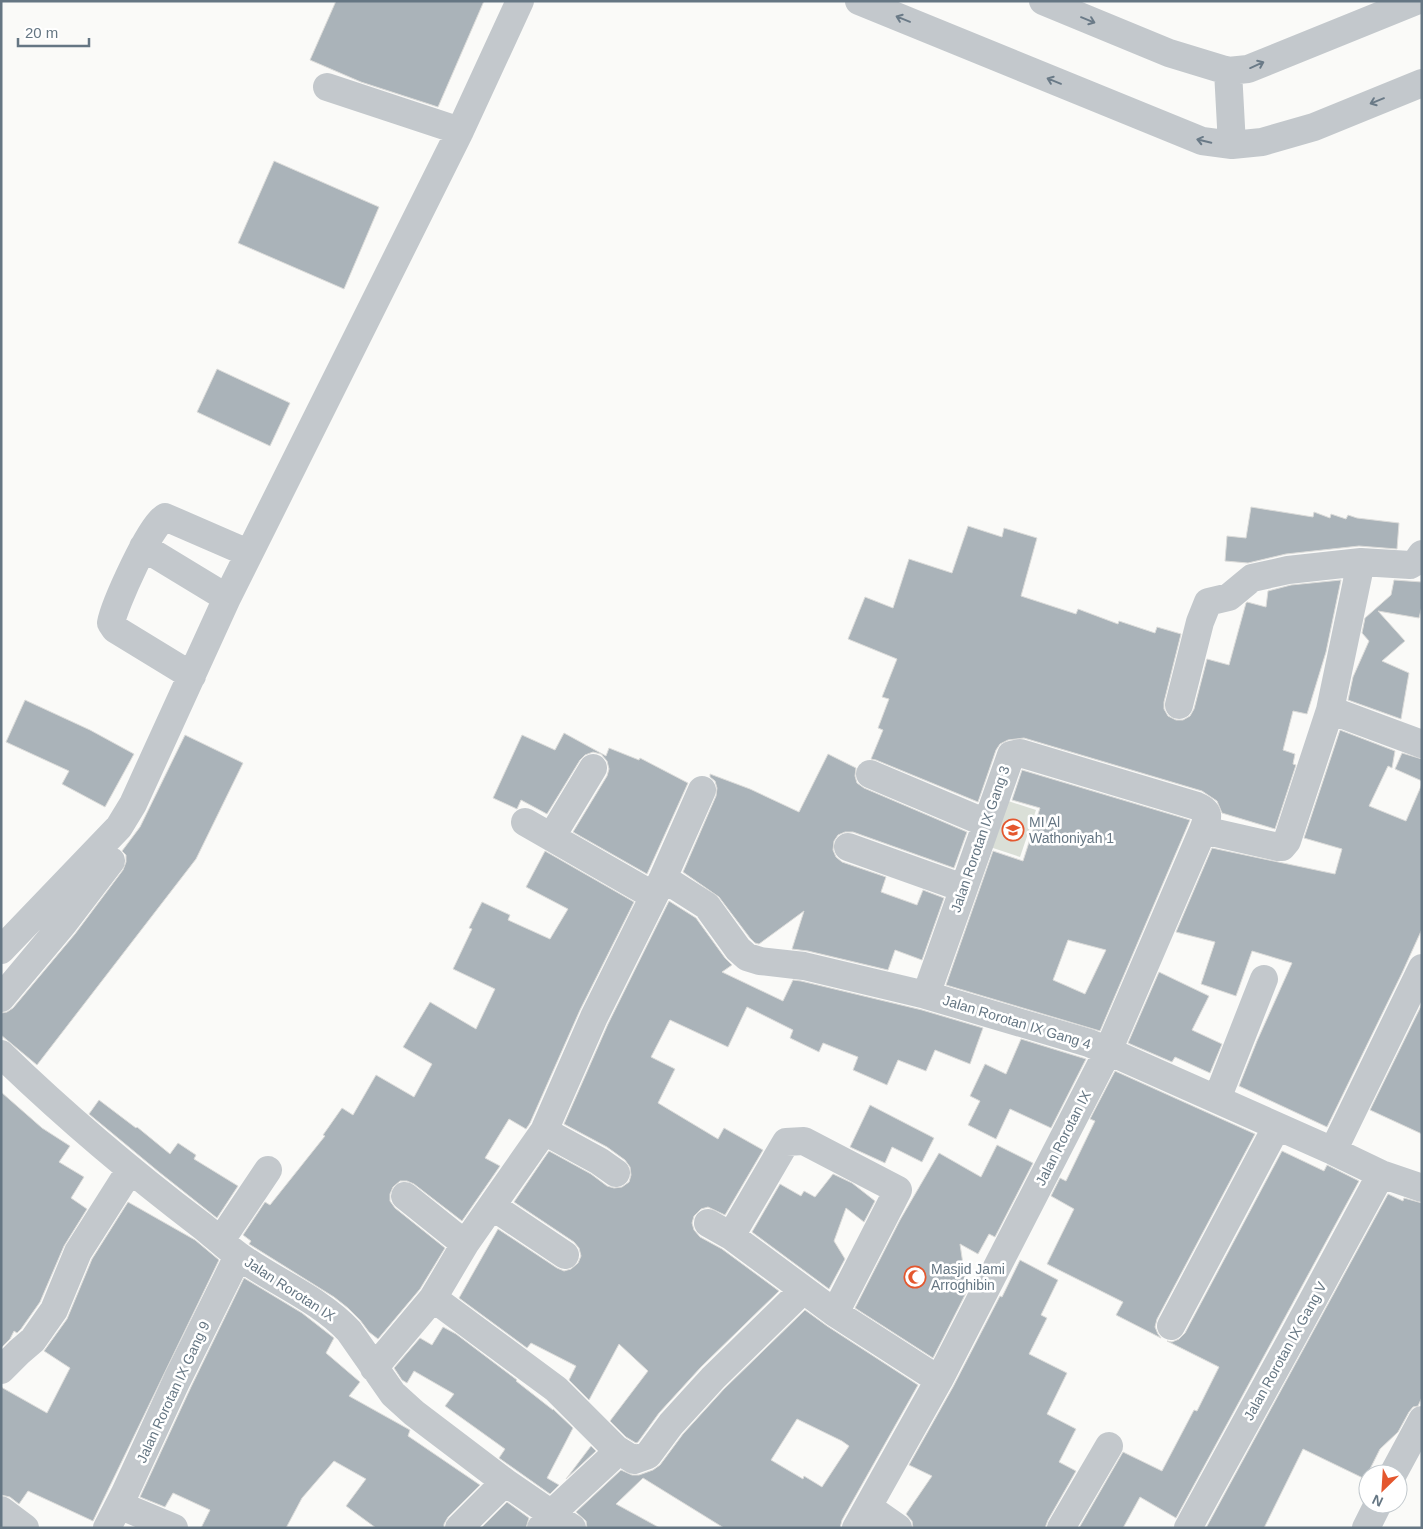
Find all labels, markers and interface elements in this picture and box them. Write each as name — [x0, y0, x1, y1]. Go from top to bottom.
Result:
one-way arrow — [896, 14, 911, 23]
scale bar — [18, 15, 89, 47]
one-way arrow — [1080, 15, 1095, 25]
text: 20 m — [25, 24, 58, 41]
one-way arrow — [1249, 59, 1264, 69]
one-way arrow — [1047, 75, 1062, 85]
one-way arrow — [1370, 97, 1385, 107]
one-way arrow — [1197, 136, 1213, 145]
street label: Jalan Rorotan IX Gang 3 — [947, 763, 1013, 914]
place label: MI Al Wathoniyah 1 — [1029, 814, 1114, 846]
school or university icon: MI Al Wathoniyah 1 — [1001, 818, 1025, 842]
street label: Jalan Rorotan IX Gang 4 — [941, 992, 1093, 1052]
street label: Jalan Rorotan IX — [1032, 1087, 1094, 1188]
street label: Jalan Rorotan IX — [242, 1254, 339, 1324]
place label: Masjid Jami Arroghibin — [931, 1261, 1005, 1293]
mosque icon: Masjid Jami Arroghibin — [903, 1265, 927, 1289]
street label: Jalan Rorotan IX Gang V — [1240, 1278, 1330, 1423]
street label: Jalan Rorotan IX Gang 9 — [133, 1319, 213, 1465]
north arrow — [1358, 1464, 1408, 1514]
text: N — [1370, 1491, 1385, 1510]

